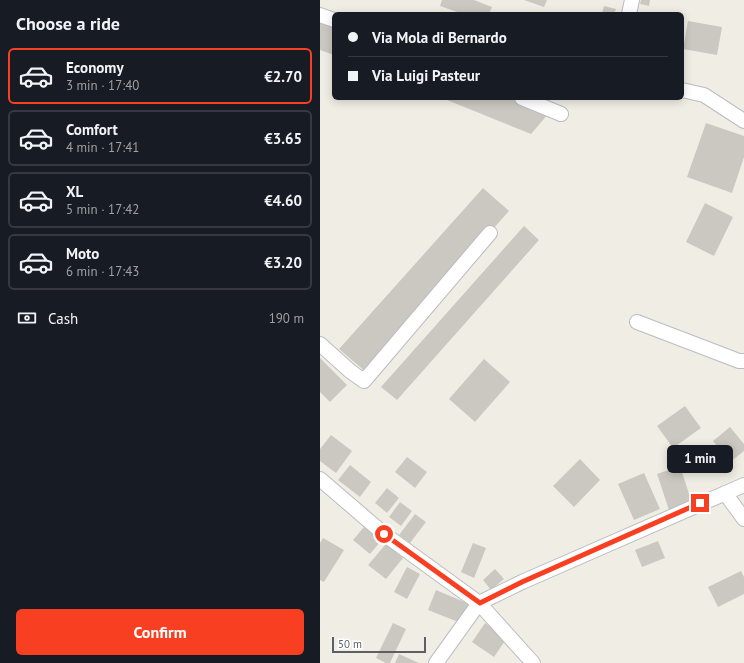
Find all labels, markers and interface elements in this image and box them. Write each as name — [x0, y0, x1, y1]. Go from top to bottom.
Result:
text: Choose a ride — [16, 12, 120, 35]
text: Via Mola di Bernardo — [372, 28, 507, 47]
icon: car — [18, 58, 54, 94]
text: Economy — [66, 58, 124, 77]
text: Via Luigi Pasteur — [372, 66, 480, 85]
text: €2.70 — [264, 67, 302, 86]
text: 3 min · 17:40 — [66, 77, 139, 94]
icon: car — [18, 120, 54, 156]
text: Comfort — [66, 120, 118, 139]
text: €3.65 — [264, 129, 302, 148]
text: 4 min · 17:41 — [66, 139, 139, 156]
icon: car — [18, 182, 54, 218]
text: XL — [66, 182, 83, 201]
text: €4.60 — [264, 191, 302, 210]
text: 5 min · 17:42 — [66, 201, 139, 218]
icon: car — [18, 244, 54, 280]
text: Moto — [66, 244, 99, 263]
text: €3.20 — [264, 253, 302, 272]
text: 6 min · 17:43 — [66, 263, 139, 280]
icon: cash — [16, 307, 38, 329]
text: Cash — [48, 309, 78, 328]
text: 190 m — [269, 310, 304, 327]
callout: 1 min — [667, 445, 733, 473]
text: 1 min — [684, 450, 716, 467]
route end — [691, 494, 709, 512]
route start — [375, 525, 393, 543]
button: Confirm — [16, 609, 304, 655]
scale bar — [332, 635, 426, 654]
text: 50 m — [338, 637, 362, 651]

